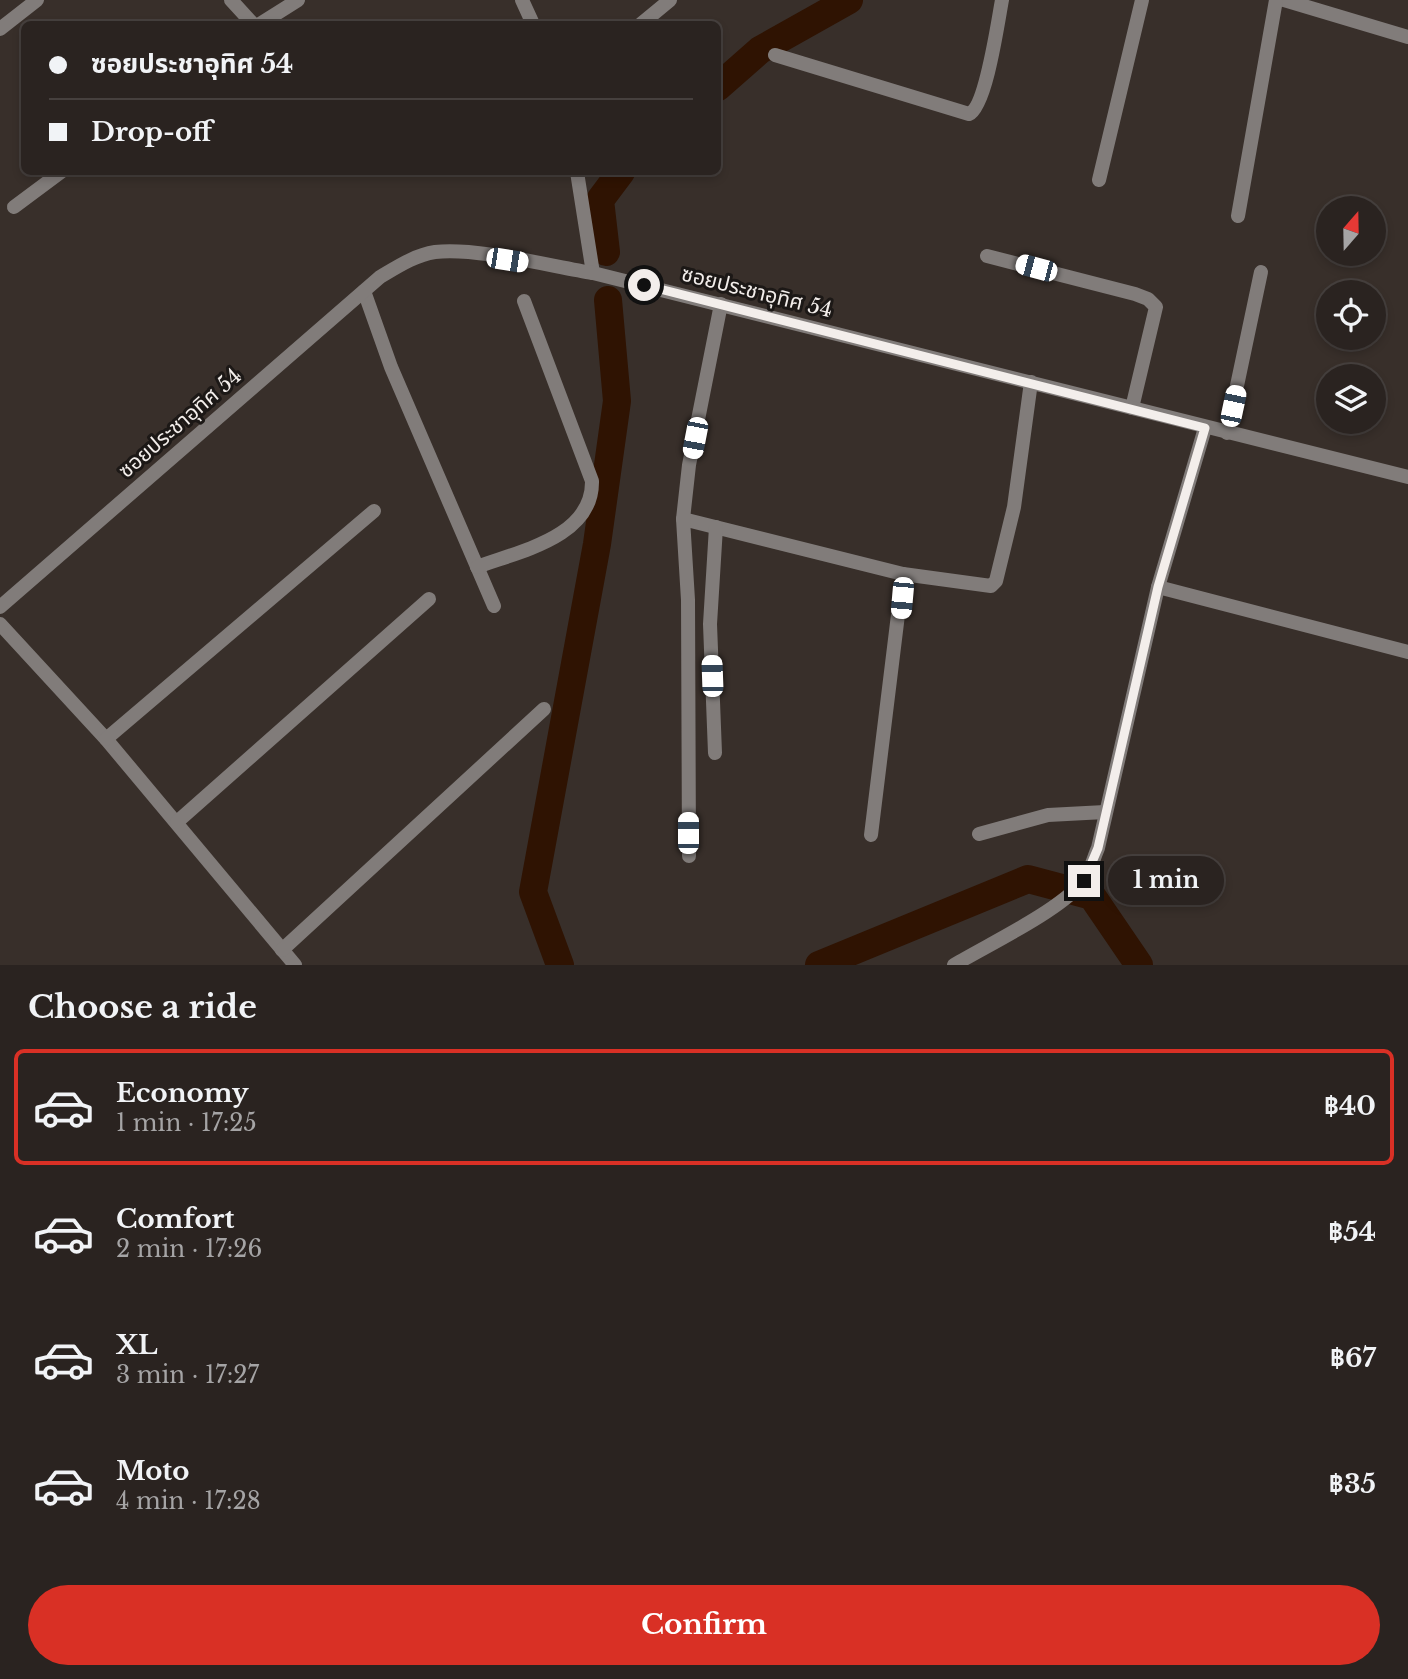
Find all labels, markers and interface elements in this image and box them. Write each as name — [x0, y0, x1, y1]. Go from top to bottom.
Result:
text: ซอยประชาอุทิศ 54 — [91, 48, 293, 80]
text: Drop-off — [91, 116, 212, 148]
north arrow — [1316, 196, 1386, 266]
map controls — [1316, 196, 1386, 434]
car — [485, 246, 530, 274]
car — [1013, 252, 1060, 284]
street label: ซอยประชาอุทิศ 54 — [679, 261, 835, 323]
route start — [628, 269, 660, 301]
button: locate — [1316, 280, 1386, 350]
street label: ซอยประชาอุทิศ 54 — [113, 362, 247, 484]
button: layers — [1316, 364, 1386, 434]
car — [1219, 383, 1248, 429]
car — [681, 415, 710, 461]
car — [890, 576, 915, 620]
car — [701, 655, 724, 697]
car — [678, 812, 699, 854]
callout: 1 min — [1108, 856, 1224, 906]
route end — [1068, 865, 1100, 897]
text: 1 min — [1133, 866, 1199, 894]
text: Choose a ride — [28, 987, 257, 1027]
icon: car — [32, 1076, 95, 1139]
text: Economy — [116, 1077, 249, 1109]
text: ฿40 — [1324, 1090, 1376, 1122]
text: 1 min · 17:25 — [116, 1109, 257, 1137]
icon: car — [32, 1202, 95, 1265]
text: Comfort — [116, 1203, 234, 1235]
text: ฿54 — [1328, 1216, 1376, 1248]
text: 2 min · 17:26 — [116, 1235, 262, 1263]
icon: car — [32, 1328, 95, 1391]
text: XL — [116, 1329, 158, 1361]
text: ฿67 — [1330, 1342, 1376, 1374]
text: 3 min · 17:27 — [116, 1361, 259, 1389]
icon: car — [32, 1454, 95, 1517]
text: Moto — [116, 1455, 189, 1487]
text: ฿35 — [1329, 1468, 1376, 1500]
text: 4 min · 17:28 — [116, 1487, 261, 1515]
button: Confirm — [28, 1585, 1380, 1665]

